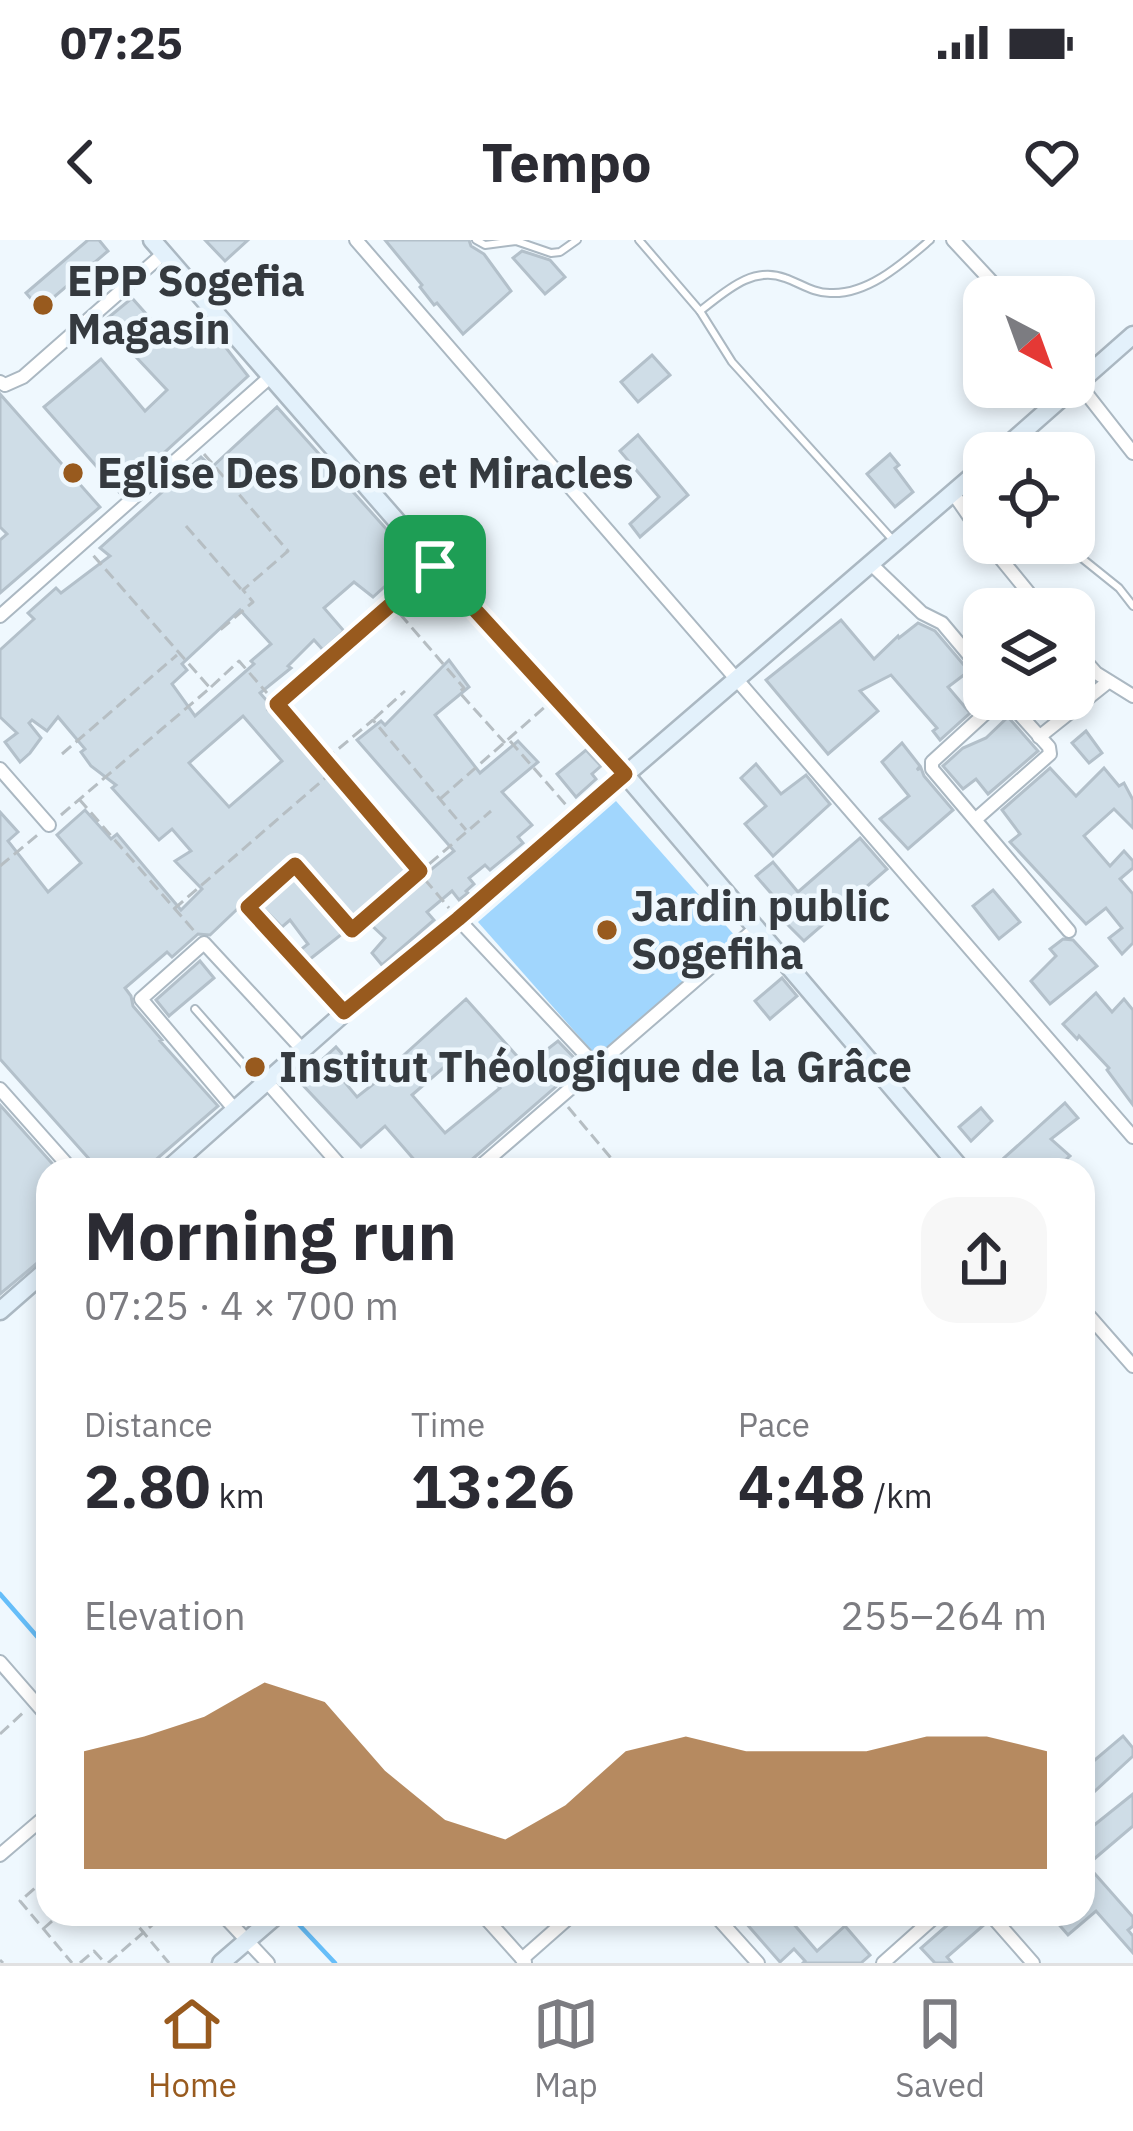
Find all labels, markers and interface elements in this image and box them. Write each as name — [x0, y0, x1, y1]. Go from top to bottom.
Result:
text: 07:25 — [60, 13, 183, 71]
text: Tempo — [482, 127, 651, 197]
icon: back — [48, 129, 114, 195]
icon: heart — [1019, 129, 1085, 195]
place label: EPP Sogefia Magasin — [67, 253, 305, 356]
north arrow — [963, 276, 1095, 408]
map controls — [963, 276, 1095, 720]
marker: EPP Sogefia Magasin — [30, 292, 56, 318]
button: locate — [963, 432, 1095, 564]
place label: Eglise Des Dons et Miracles — [97, 445, 633, 500]
marker: Eglise Des Dons et Miracles — [60, 460, 86, 486]
pin — [384, 515, 486, 617]
icon: arrive — [402, 533, 468, 599]
button: layers — [963, 588, 1095, 720]
place label: Jardin public Sogefiha — [631, 878, 890, 981]
marker: Jardin public Sogefiha — [594, 917, 620, 943]
place label: Institut Théologique de la Grâce — [279, 1039, 912, 1094]
marker: Institut Théologique de la Grâce — [242, 1054, 268, 1080]
text: Morning run — [84, 1192, 457, 1278]
button: share — [921, 1197, 1047, 1323]
text: 07:25 · 4 × 700 m — [84, 1280, 399, 1331]
text: Distance — [84, 1403, 213, 1446]
text: Time — [411, 1403, 485, 1446]
text: Pace — [738, 1403, 810, 1446]
text: 2.80 — [84, 1446, 211, 1525]
text: 13:26 — [411, 1446, 575, 1525]
text: 4:48 — [738, 1446, 866, 1525]
text: km — [211, 1474, 265, 1517]
text: /km — [866, 1474, 932, 1517]
text: Elevation — [84, 1590, 246, 1641]
text: 255–264 m — [840, 1590, 1047, 1641]
tab: Home — [148, 1991, 237, 2106]
tab: Map — [533, 1991, 599, 2106]
tab: Saved — [895, 1991, 985, 2106]

